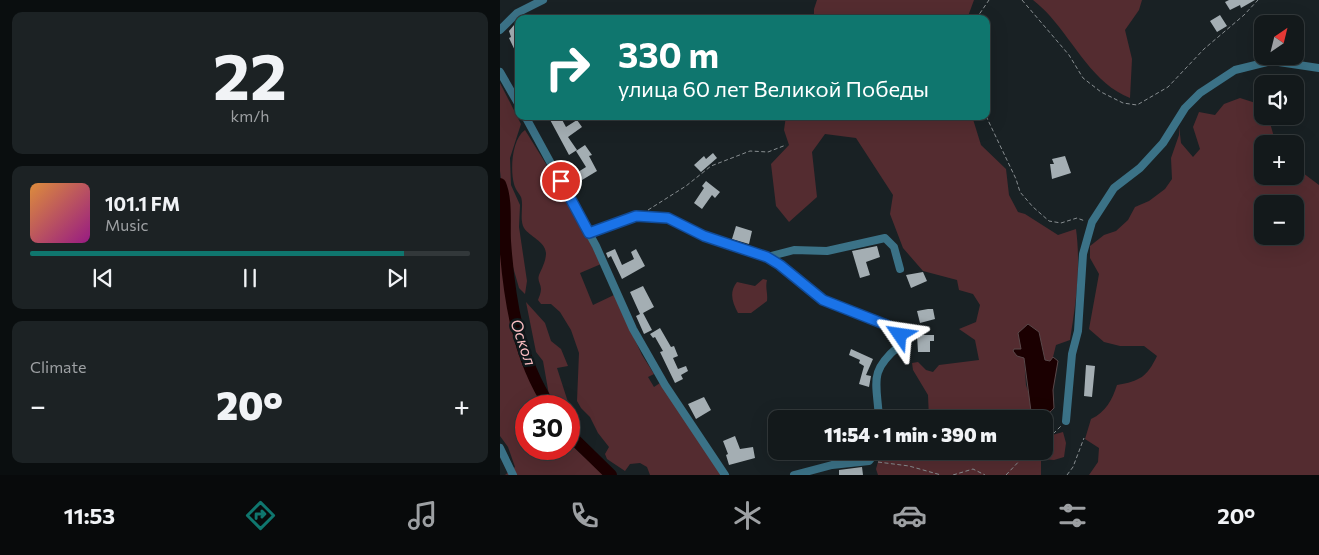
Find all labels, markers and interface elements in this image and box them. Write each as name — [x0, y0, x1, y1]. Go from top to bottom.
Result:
north arrow — [1254, 15, 1304, 65]
map controls — [1254, 15, 1304, 245]
text: 330 m — [618, 32, 719, 75]
text: 22 — [213, 34, 287, 113]
icon: right — [535, 35, 600, 100]
text: улица 60 лет Великой Победы — [618, 75, 929, 102]
button: sound — [1254, 75, 1304, 125]
text: km/h — [231, 106, 269, 125]
button: + — [1254, 135, 1304, 185]
pin — [540, 160, 582, 202]
icon: arrive — [547, 167, 575, 195]
text: 101.1 FM — [105, 192, 180, 215]
button: − — [1254, 195, 1304, 245]
text: Music — [105, 215, 149, 234]
icon: previous — [89, 264, 117, 292]
icon: pause — [236, 264, 264, 292]
icon: next — [383, 264, 411, 292]
position arrow — [873, 308, 925, 360]
water label: Оскол — [507, 316, 541, 368]
text: Climate — [30, 357, 86, 376]
text: 20° — [216, 381, 283, 428]
text: − — [30, 388, 46, 422]
text: + — [454, 388, 470, 422]
speed limit sign: 30 — [515, 395, 580, 460]
text: 11:54 · 1 min · 390 m — [824, 423, 997, 446]
icon: directions — [243, 498, 278, 533]
icon: music — [405, 498, 440, 533]
icon: phone — [567, 498, 602, 533]
icon: climate — [730, 498, 765, 533]
icon: car — [892, 498, 927, 533]
icon: filters — [1055, 498, 1090, 533]
text: 11:53 — [64, 502, 115, 529]
text: 20° — [1217, 502, 1255, 529]

